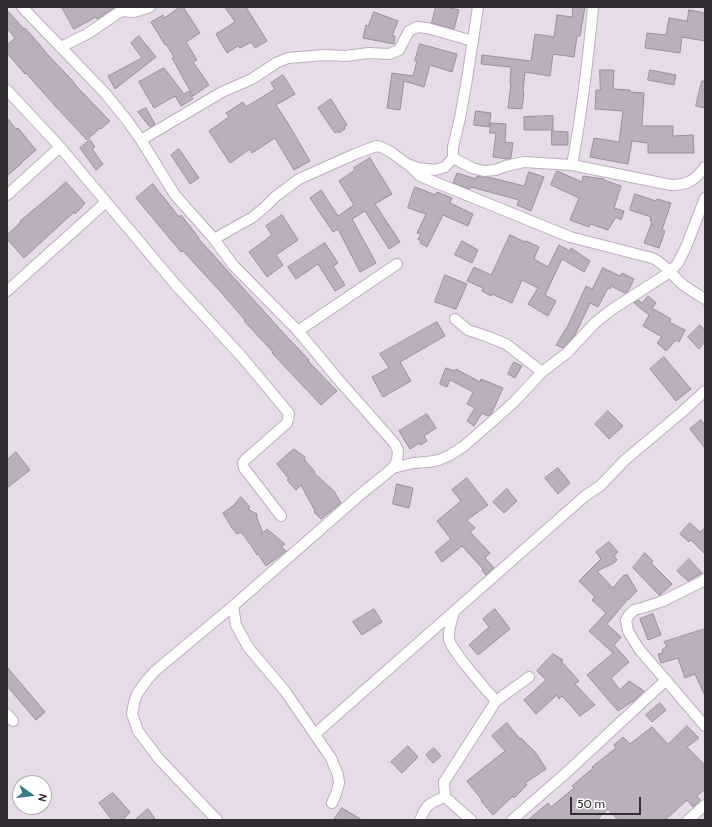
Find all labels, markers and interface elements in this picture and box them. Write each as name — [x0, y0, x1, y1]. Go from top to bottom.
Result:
north arrow — [12, 775, 52, 815]
scale bar — [572, 789, 643, 815]
text: N — [35, 792, 50, 803]
text: 50 m — [577, 796, 605, 811]

